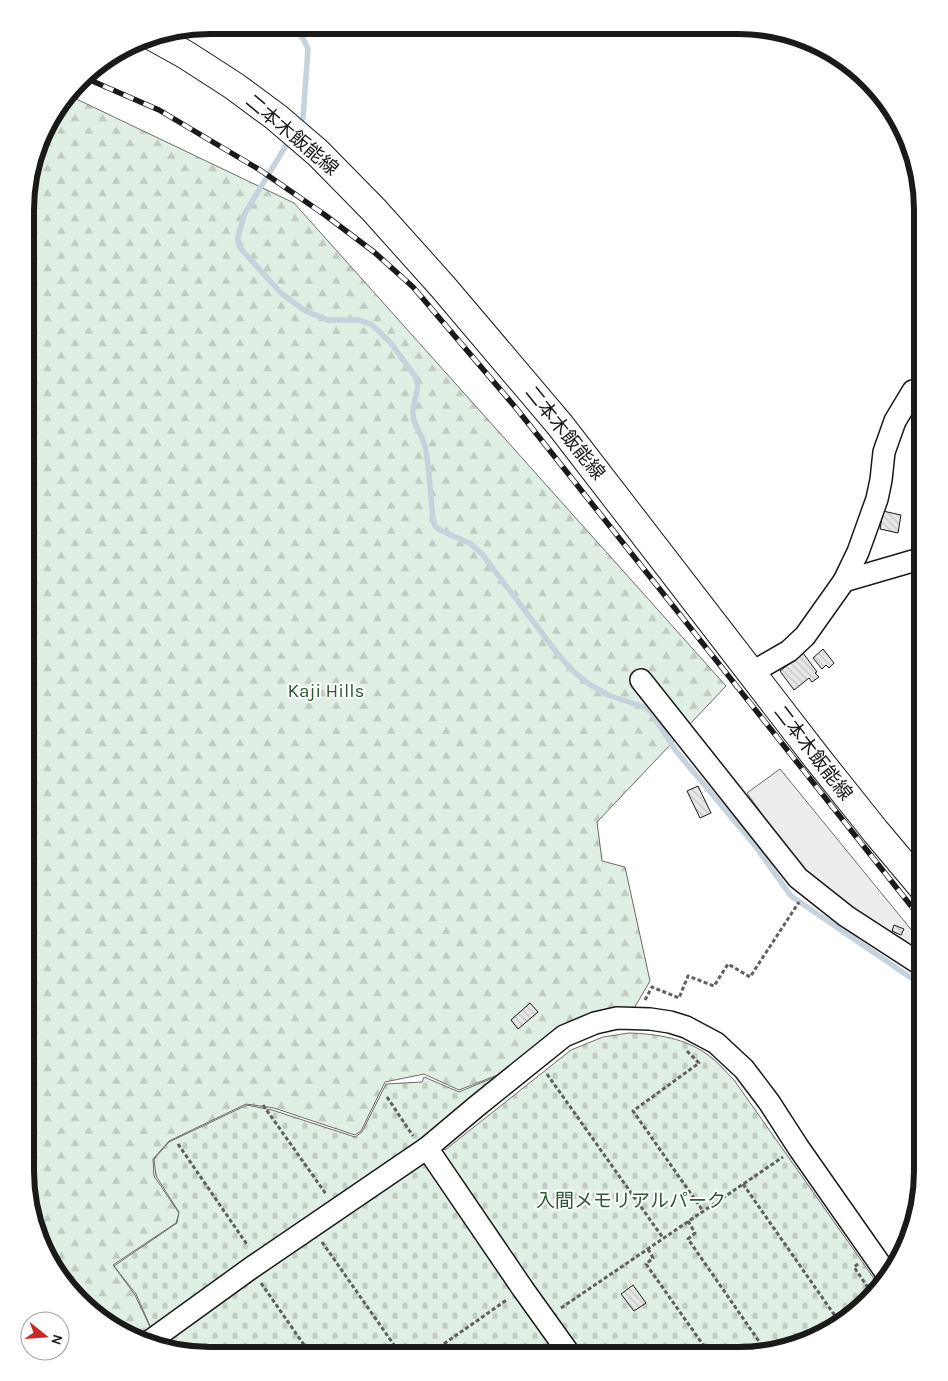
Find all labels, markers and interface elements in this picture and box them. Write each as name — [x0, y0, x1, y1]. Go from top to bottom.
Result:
street label: 二本木飯能線 — [241, 90, 343, 180]
street label: 二本木飯能線 — [521, 382, 609, 484]
park label: Kaji Hills — [287, 680, 365, 702]
street label: 二本木飯能線 — [769, 701, 857, 805]
park label: 入間メモリアルパーク — [536, 1190, 726, 1212]
north arrow — [20, 1311, 70, 1361]
text: N — [47, 1332, 67, 1347]

